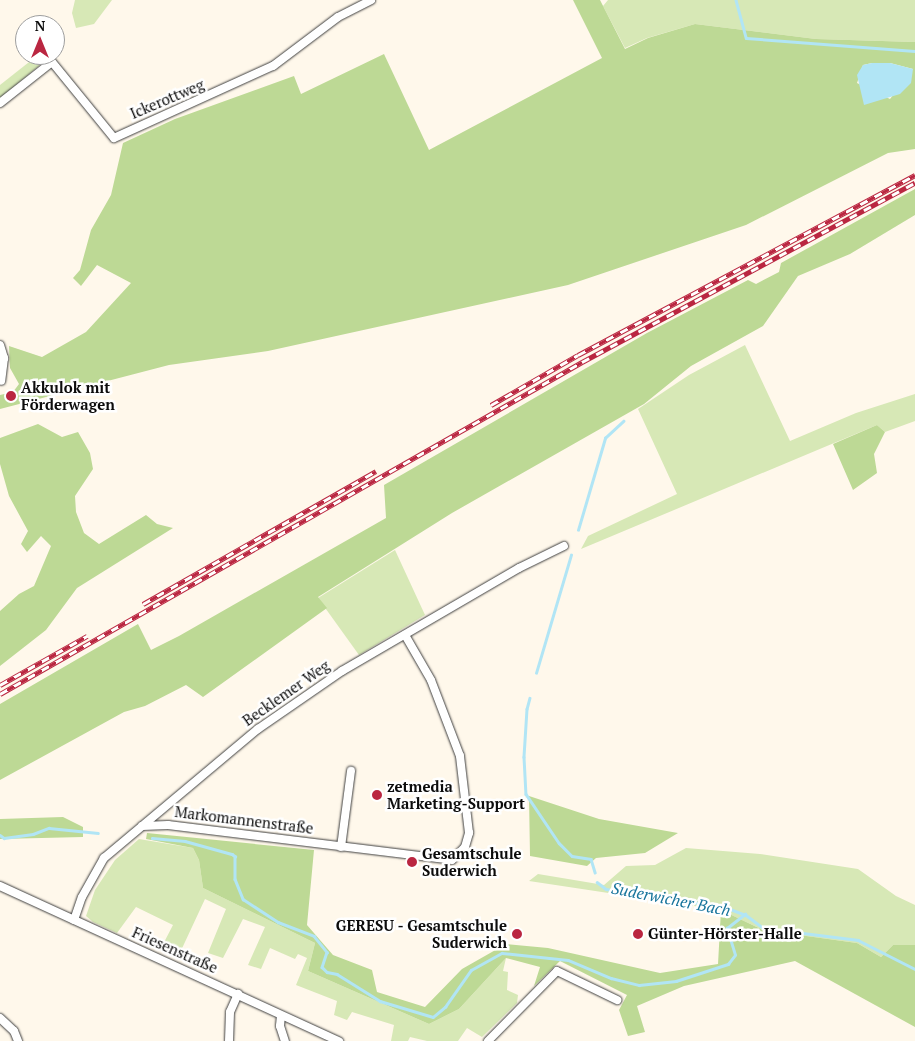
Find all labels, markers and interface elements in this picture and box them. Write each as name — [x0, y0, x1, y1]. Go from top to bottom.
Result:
north arrow — [15, 15, 65, 65]
text: N — [35, 16, 45, 35]
street label: Ickerottweg — [127, 75, 207, 123]
place label: Akkulok mit Förderwagen — [21, 378, 115, 413]
marker: Akkulok mit Förderwagen — [5, 390, 17, 402]
street label: Becklemer Weg — [239, 656, 333, 730]
place label: zetmedia Marketing-Support — [387, 777, 525, 812]
marker: zetmedia Marketing-Support — [371, 789, 383, 801]
street label: Markomannenstraße — [174, 803, 314, 837]
place label: Gesamtschule Suderwich — [422, 844, 522, 879]
marker: Gesamtschule Suderwich — [406, 856, 418, 868]
water label: Suderwicher Bach — [610, 878, 732, 920]
place label: GERESU - Gesamtschule Suderwich — [335, 916, 507, 951]
street label: Friesenstraße — [130, 923, 220, 977]
place label: Günter-Hörster-Halle — [648, 925, 802, 943]
marker: GERESU - Gesamtschule Suderwich — [511, 928, 523, 940]
marker: Günter-Hörster-Halle — [632, 928, 644, 940]

